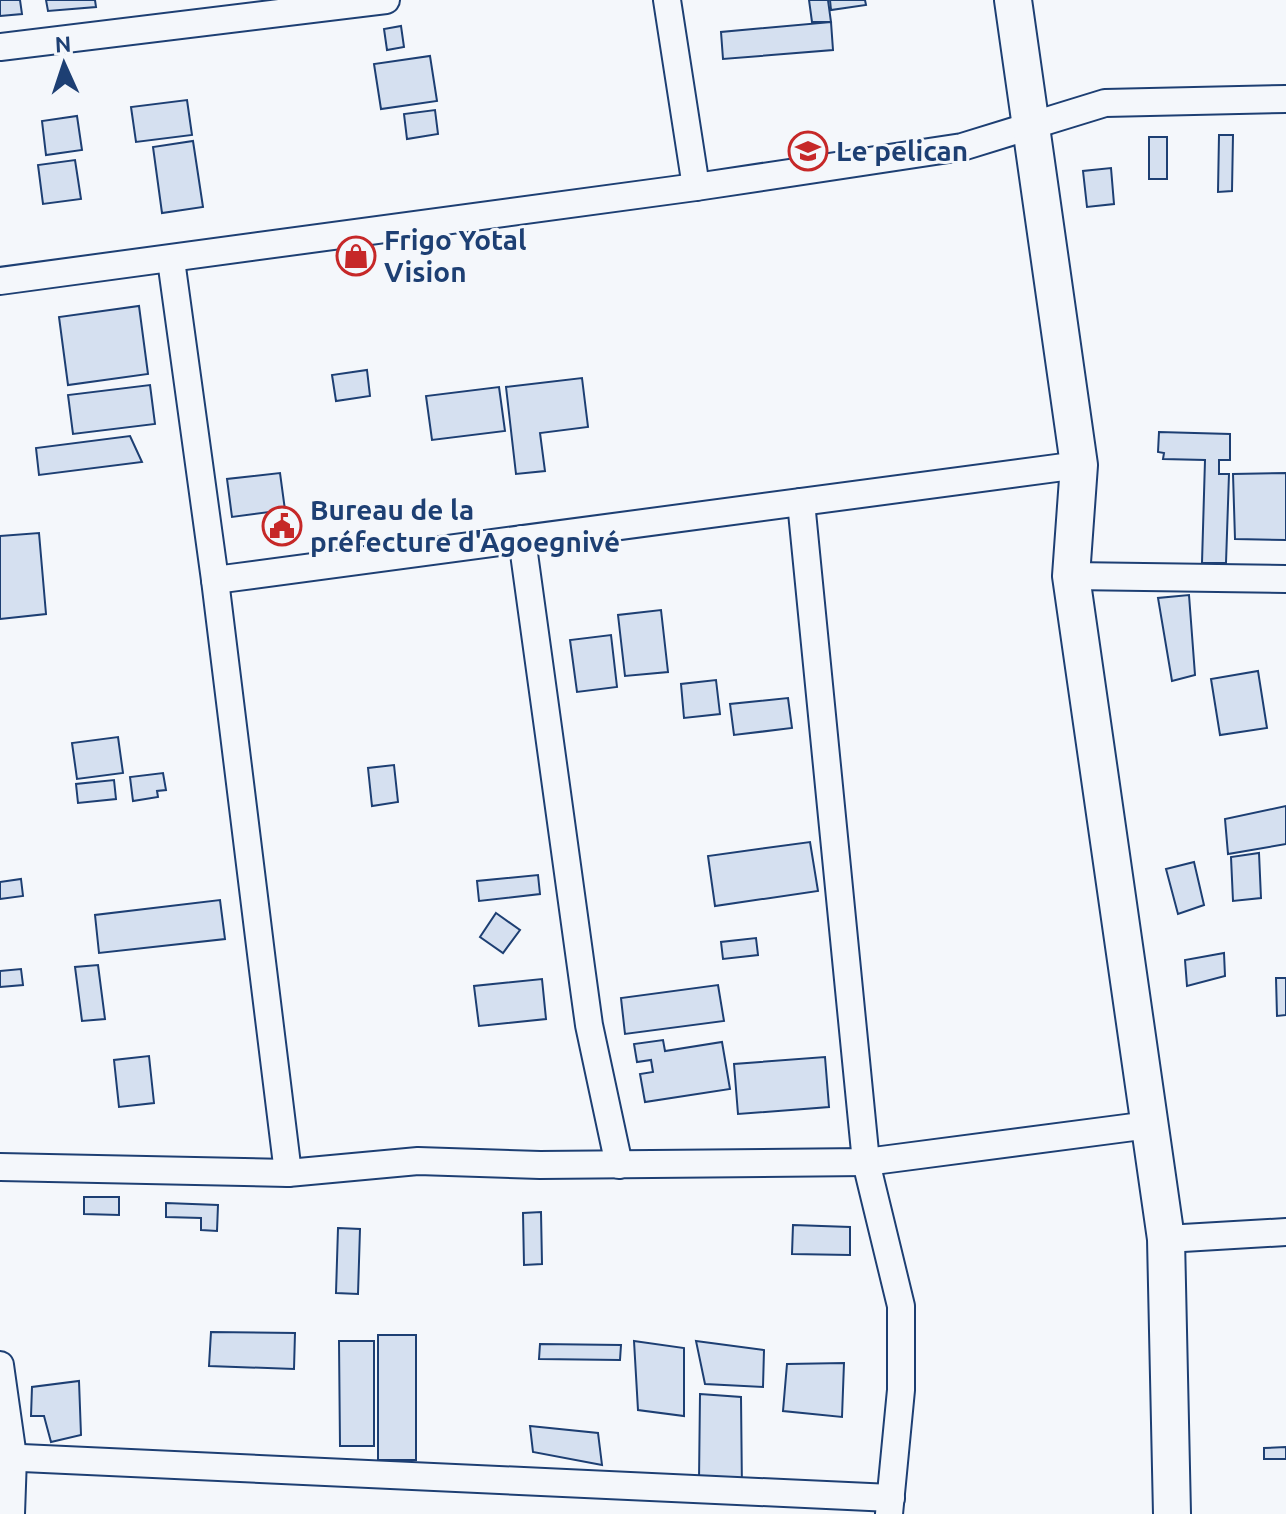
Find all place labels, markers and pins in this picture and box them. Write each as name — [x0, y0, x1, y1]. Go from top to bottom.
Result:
school or university icon: Le pelican — [787, 130, 829, 172]
place label: Le pelican — [836, 135, 968, 166]
place label: Frigo Yotal Vision — [384, 224, 526, 287]
shop icon: Frigo Yotal Vision — [335, 235, 377, 277]
place label: Bureau de la préfecture d'Agoegnivé — [310, 494, 620, 557]
public building icon: Bureau de la préfecture d'Agoegnivé — [261, 505, 303, 547]

